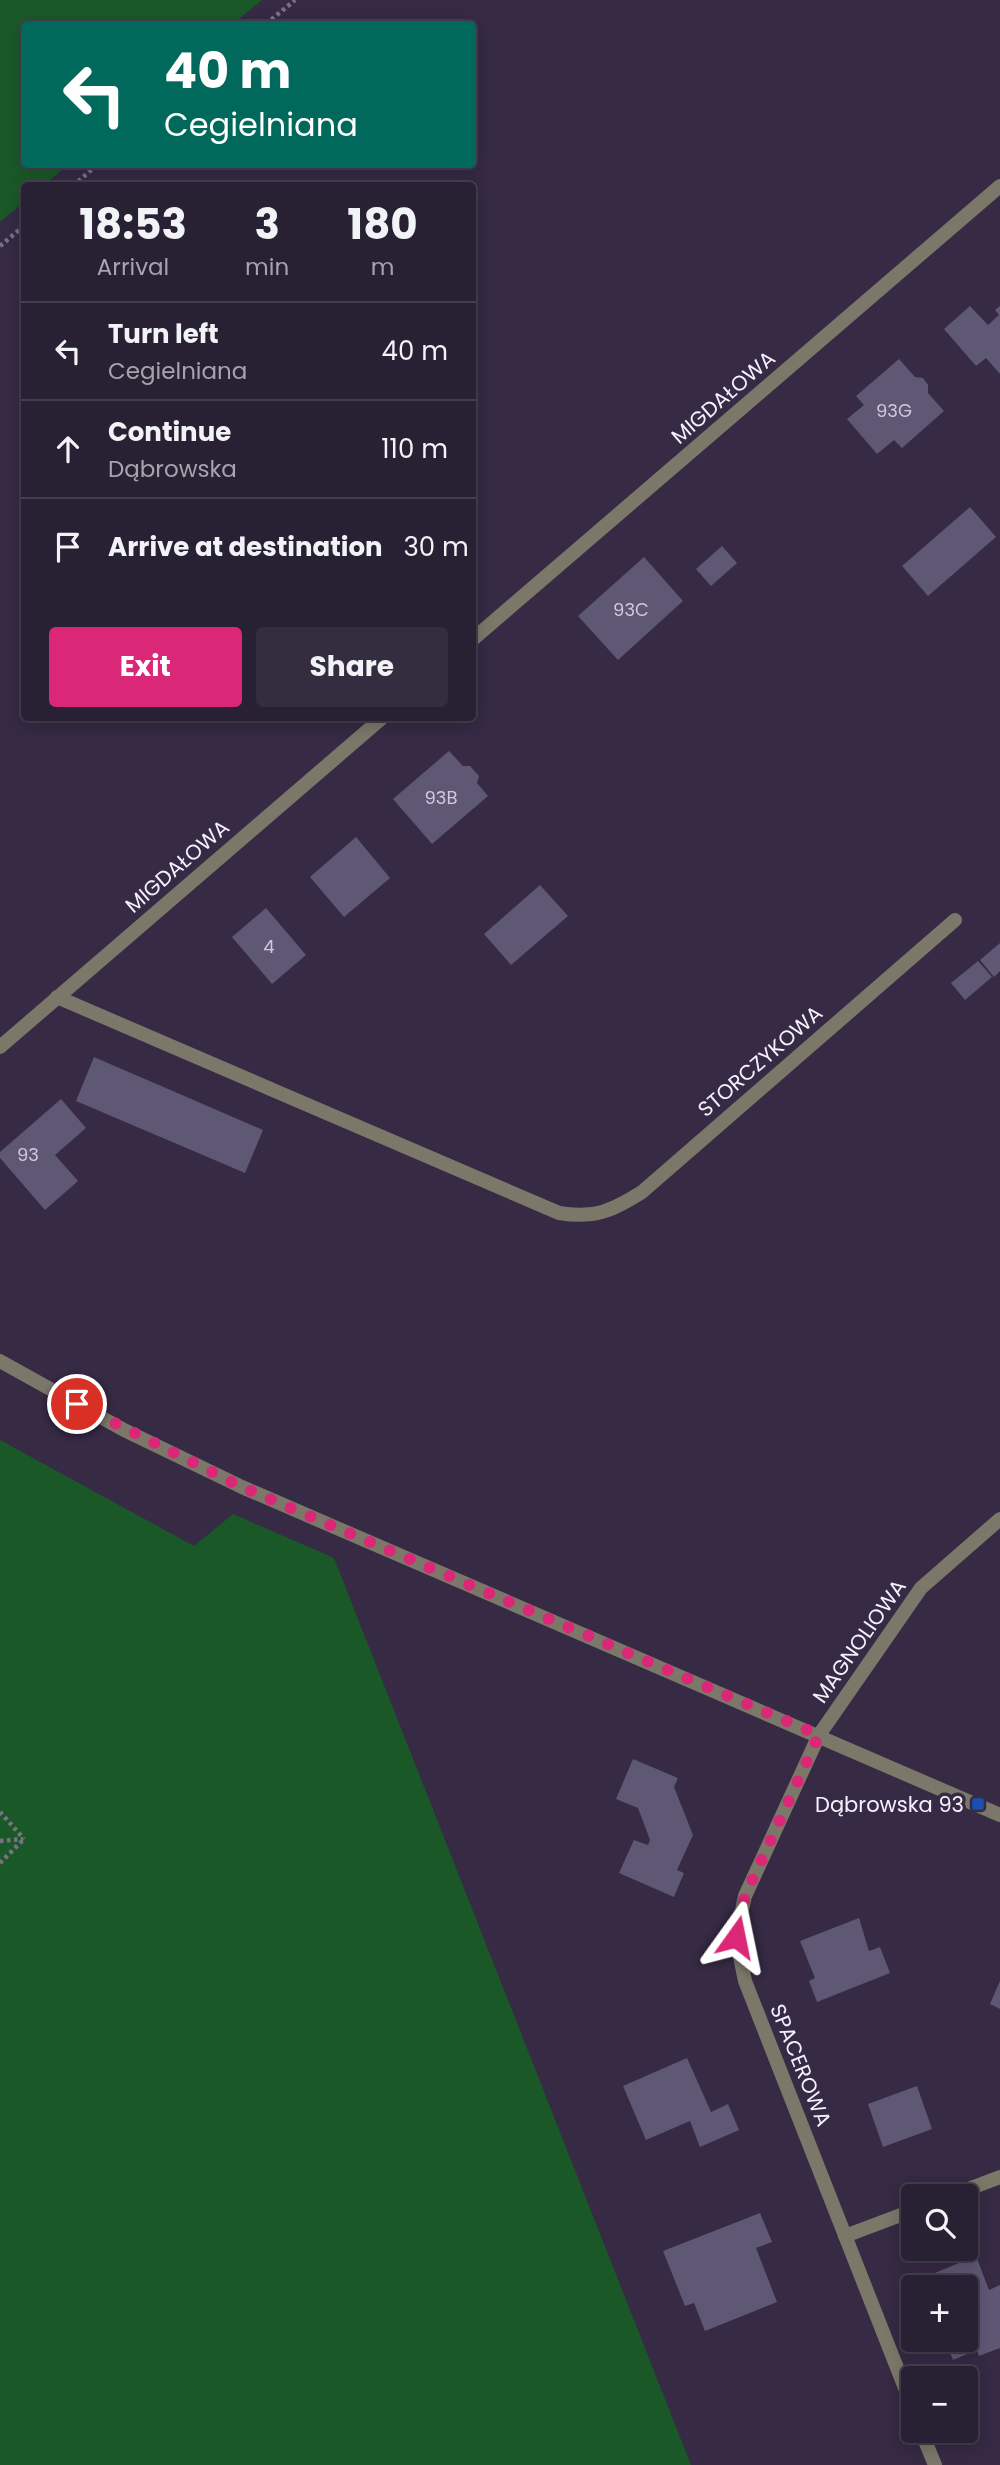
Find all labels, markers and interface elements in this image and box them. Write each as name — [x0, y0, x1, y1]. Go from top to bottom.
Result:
text: 40 m — [164, 37, 291, 105]
icon: left — [49, 49, 140, 140]
text: Cegielniana — [164, 102, 358, 147]
text: 18:53 — [79, 195, 187, 254]
text: 3 — [254, 195, 280, 254]
text: 180 — [347, 195, 418, 254]
text: Arrival — [97, 251, 169, 283]
text: min — [245, 251, 289, 283]
text: m — [371, 251, 394, 283]
text: Turn left — [108, 316, 219, 352]
icon: left — [49, 332, 87, 370]
text: 40 m — [382, 333, 448, 369]
street label: MIGDAŁOWA — [665, 344, 781, 450]
text: Cegielniana — [108, 355, 247, 387]
house number: 93G — [876, 398, 912, 423]
text: Continue — [108, 414, 231, 450]
icon: ahead — [49, 430, 87, 468]
text: 110 m — [381, 431, 448, 467]
text: Dąbrowska — [108, 453, 237, 485]
icon: arrive — [49, 528, 87, 566]
text: Arrive at destination — [108, 529, 383, 565]
text: 30 m — [404, 529, 469, 565]
house number: 93C — [613, 597, 649, 622]
button: Exit — [49, 627, 242, 707]
button: Share — [256, 627, 448, 707]
house number: 93B — [425, 785, 457, 810]
street label: MIGDAŁOWA — [119, 813, 235, 919]
house number: 4 — [263, 934, 275, 959]
street label: STORCZYKOWA — [691, 999, 829, 1123]
house number: 93 — [17, 1142, 39, 1167]
pin — [47, 1374, 107, 1434]
icon: arrive — [58, 1385, 96, 1423]
street label: MAGNOLIOWA — [805, 1573, 913, 1709]
place label: Dąbrowska 93 — [815, 1790, 964, 1819]
marker: Dąbrowska 93 — [970, 1796, 986, 1812]
position arrow — [699, 1900, 773, 1974]
street label: SPACEROWA — [763, 2000, 839, 2130]
map controls — [901, 2184, 978, 2443]
button: search — [901, 2184, 978, 2261]
button: + — [901, 2275, 978, 2352]
button: − — [901, 2366, 978, 2443]

